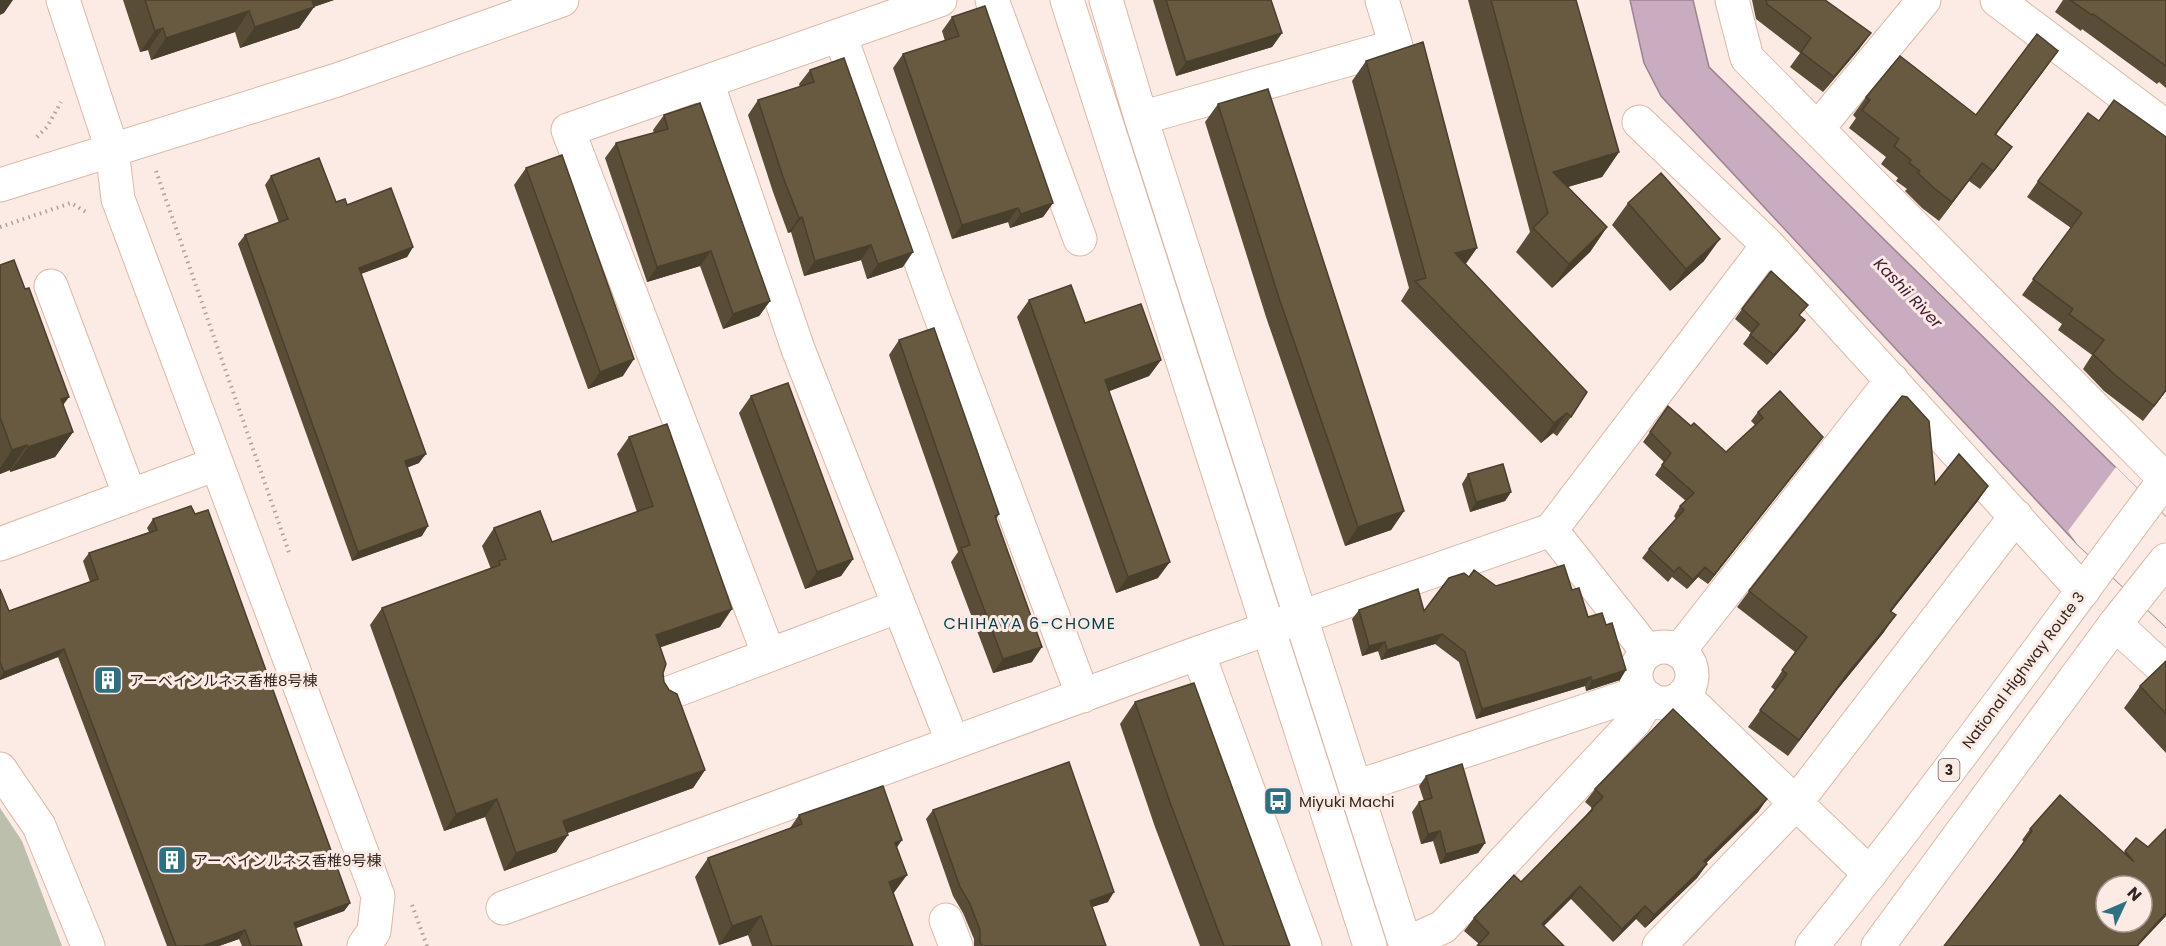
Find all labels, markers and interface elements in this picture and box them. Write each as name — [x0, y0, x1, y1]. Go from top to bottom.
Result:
water label: Kashii River — [1868, 253, 1948, 334]
street label: National Highway Route 3 — [1957, 587, 2089, 753]
district label: CHIHAYA 6-CHOME — [943, 612, 1117, 635]
building icon: アーベインルネス香椎8号棟 — [92, 664, 124, 696]
place label: アーベインルネス香椎8号棟 — [129, 670, 318, 691]
road number: 3 — [1938, 759, 1960, 781]
bus stop icon: Miyuki Machi — [1262, 785, 1294, 817]
place label: Miyuki Machi — [1299, 791, 1395, 812]
building icon: アーベインルネス香椎9号棟 — [156, 844, 188, 876]
place label: アーベインルネス香椎9号棟 — [193, 850, 382, 871]
north arrow — [2094, 874, 2154, 934]
text: N — [2122, 882, 2147, 906]

